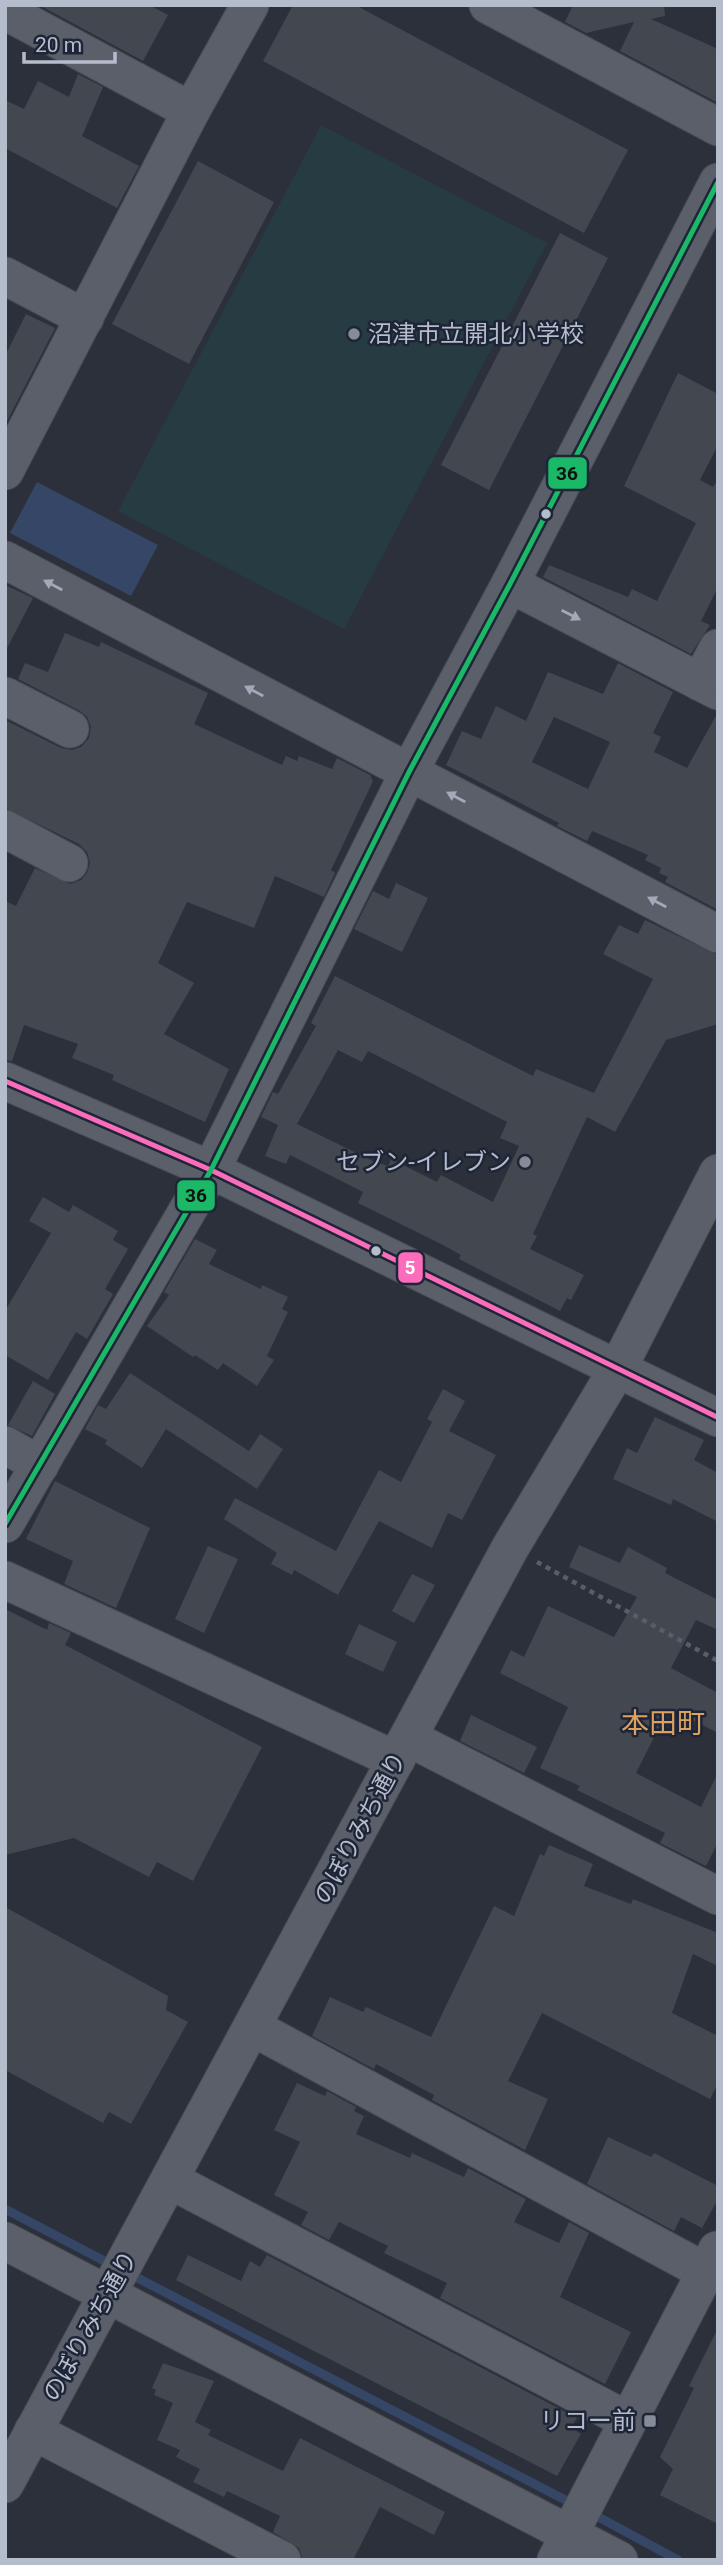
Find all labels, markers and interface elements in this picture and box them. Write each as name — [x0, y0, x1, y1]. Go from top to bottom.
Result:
scale bar — [24, 21, 116, 65]
text: 20 m — [35, 33, 82, 57]
place label: 沼津市立開北小学校 — [368, 320, 584, 348]
marker: 沼津市立開北小学校 — [346, 326, 362, 342]
line badge: 36 — [547, 456, 588, 490]
text: 36 — [556, 462, 578, 485]
unlabelled marker — [539, 507, 553, 521]
one-way arrow — [43, 580, 63, 591]
one-way arrow — [561, 610, 581, 621]
one-way arrow — [245, 685, 264, 697]
one-way arrow — [446, 791, 466, 802]
one-way arrow — [647, 897, 667, 908]
place label: セブン-イレブン — [336, 1148, 511, 1176]
marker: セブン-イレブン — [517, 1154, 533, 1170]
line badge: 36 — [176, 1179, 216, 1212]
text: 36 — [185, 1184, 207, 1207]
unlabelled marker — [369, 1244, 383, 1258]
line badge: 5 — [397, 1251, 424, 1284]
text: 5 — [405, 1256, 416, 1279]
district label: 本田町 — [621, 1707, 705, 1740]
street label: のぼりみち通り — [308, 1747, 412, 1909]
street label: のぼりみち通り — [37, 2246, 143, 2406]
place label: リコー前 — [540, 2407, 636, 2435]
marker: リコー前 — [642, 2413, 658, 2429]

